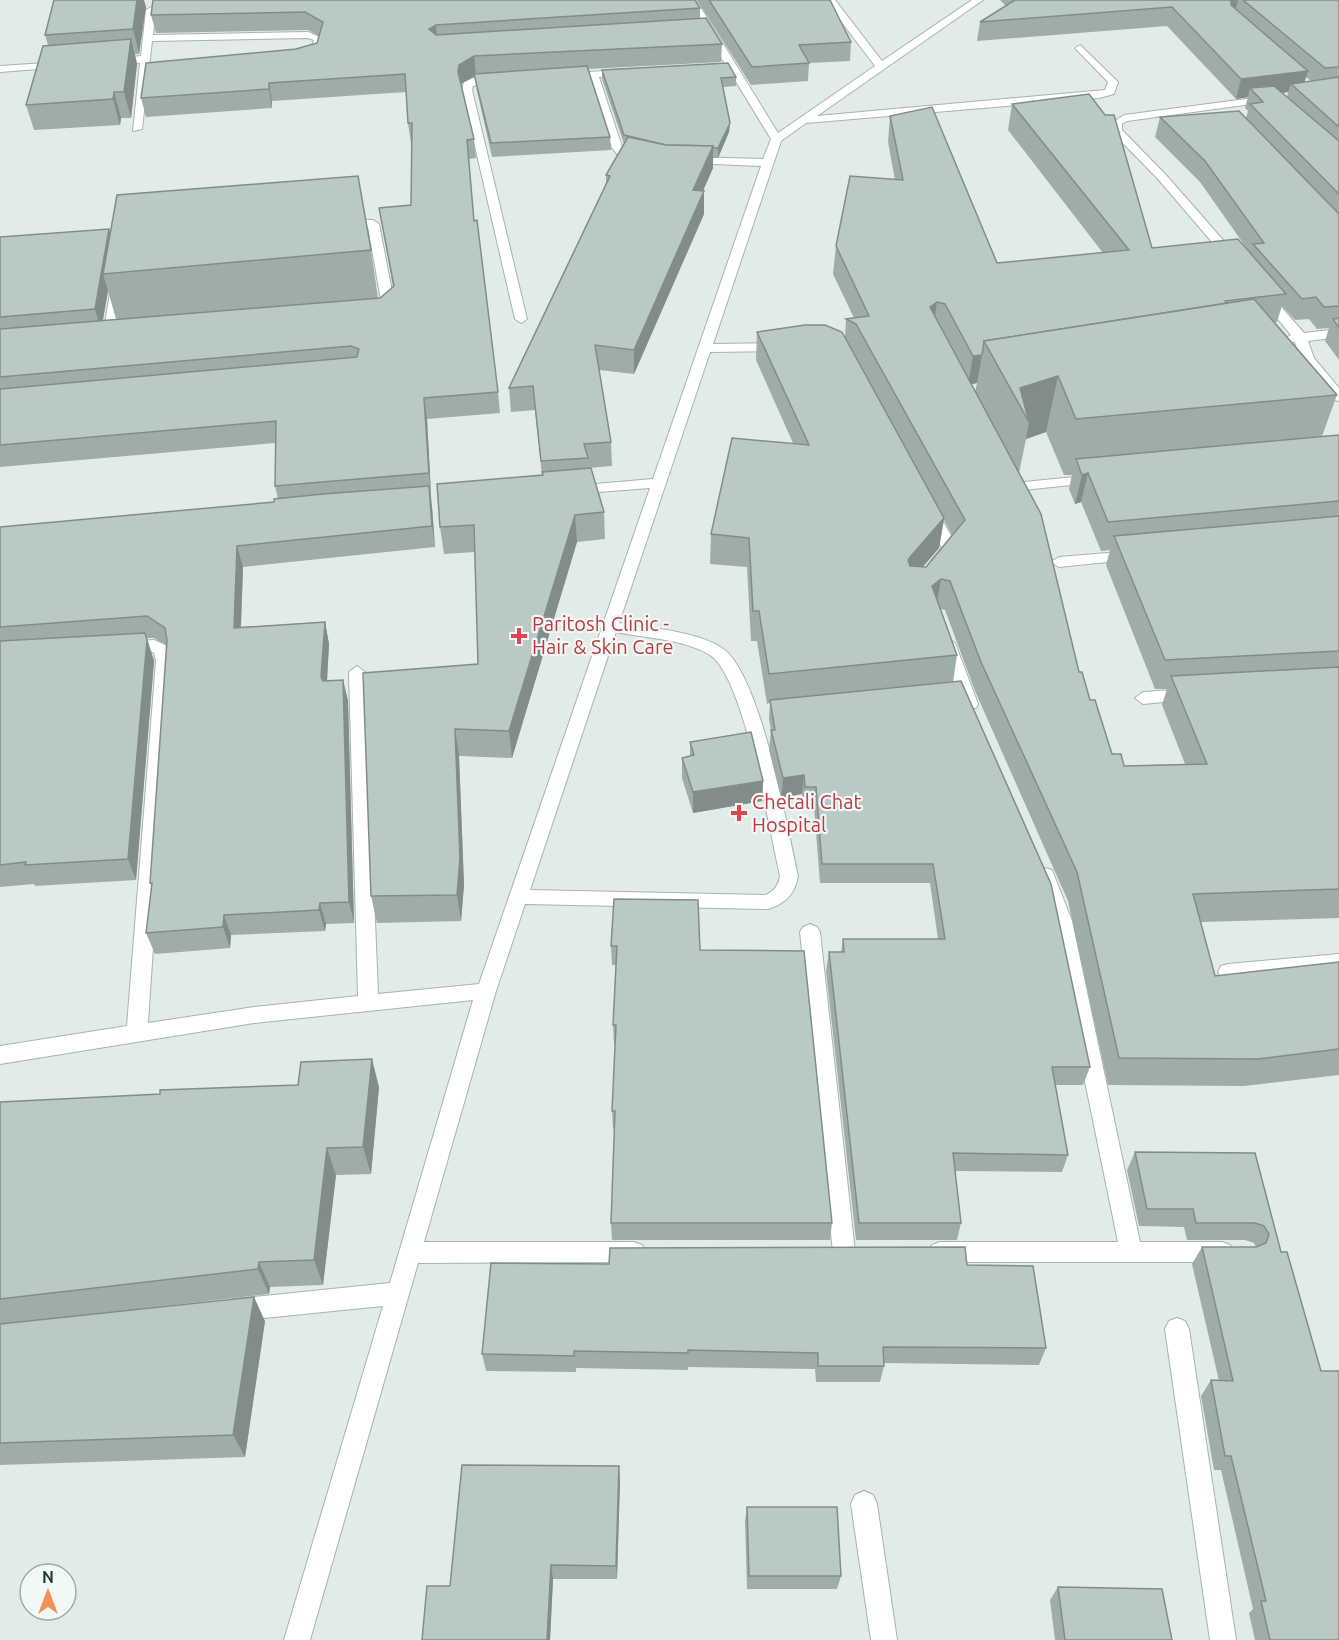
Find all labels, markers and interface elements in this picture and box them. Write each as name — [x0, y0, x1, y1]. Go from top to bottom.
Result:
place label: Paritosh Clinic - Hair & Skin Care — [532, 612, 674, 658]
marker: Paritosh Clinic - Hair & Skin Care — [510, 627, 528, 645]
place label: Chetali Chat Hospital — [752, 790, 861, 836]
marker: Chetali Chat Hospital — [730, 804, 748, 822]
north arrow — [18, 1562, 78, 1622]
text: N — [42, 1568, 54, 1586]

